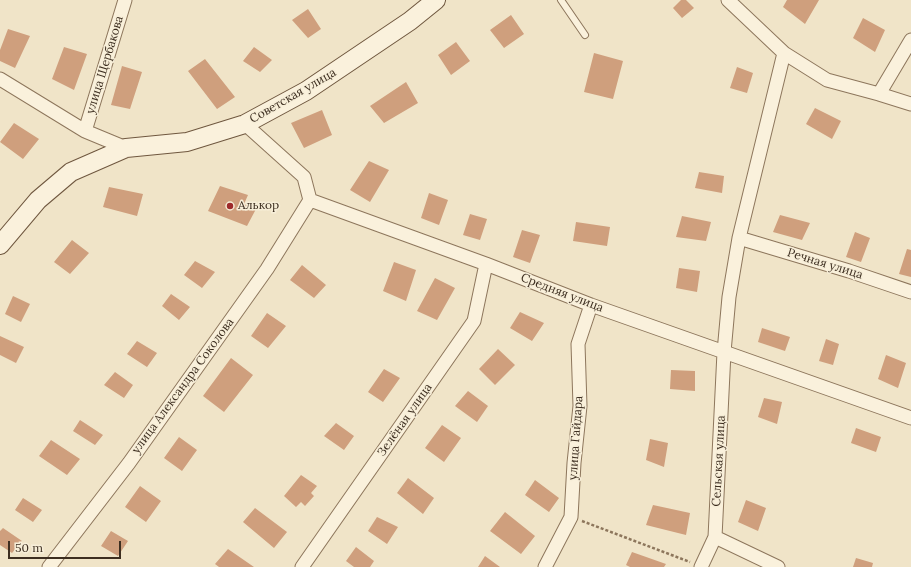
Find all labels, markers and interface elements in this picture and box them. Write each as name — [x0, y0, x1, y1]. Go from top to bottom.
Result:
street label: улица Щербакова — [83, 14, 127, 116]
street label: Советская улица — [247, 65, 339, 127]
place label: Алькор — [238, 199, 279, 213]
marker: Алькор — [225, 201, 235, 211]
street label: Речная улица — [785, 246, 865, 282]
street label: Средняя улица — [519, 271, 605, 315]
street label: улица Александра Соколова — [129, 315, 237, 457]
street label: Зелёная улица — [375, 381, 435, 459]
street label: улица Гайдара — [566, 395, 586, 481]
street label: Сельская улица — [709, 415, 729, 507]
scale bar — [10, 533, 123, 559]
text: 50 m — [15, 540, 43, 555]

